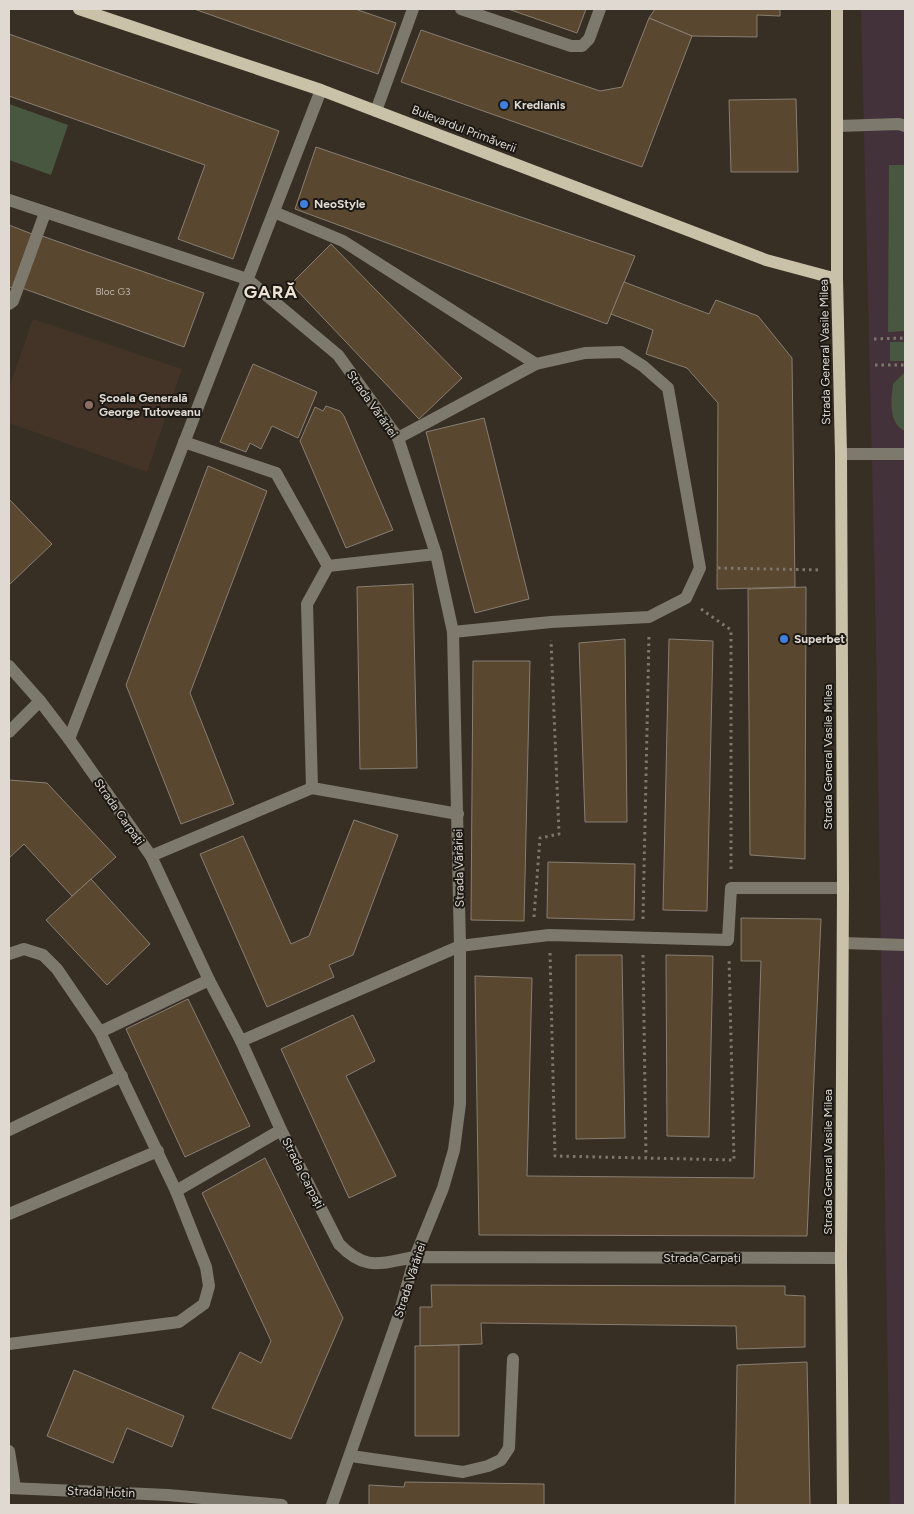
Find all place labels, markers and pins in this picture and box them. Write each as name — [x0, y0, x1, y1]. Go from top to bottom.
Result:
place label: Kredianis — [514, 98, 566, 112]
marker: Kredianis — [498, 99, 510, 111]
place label: NeoStyle — [314, 197, 366, 211]
marker: NeoStyle — [298, 198, 310, 210]
place label: Școala Generală George Tutoveanu — [99, 391, 201, 419]
marker: Școala Generală George Tutoveanu — [83, 399, 95, 411]
place label: Superbet — [794, 632, 845, 646]
marker: Superbet — [778, 633, 790, 645]

